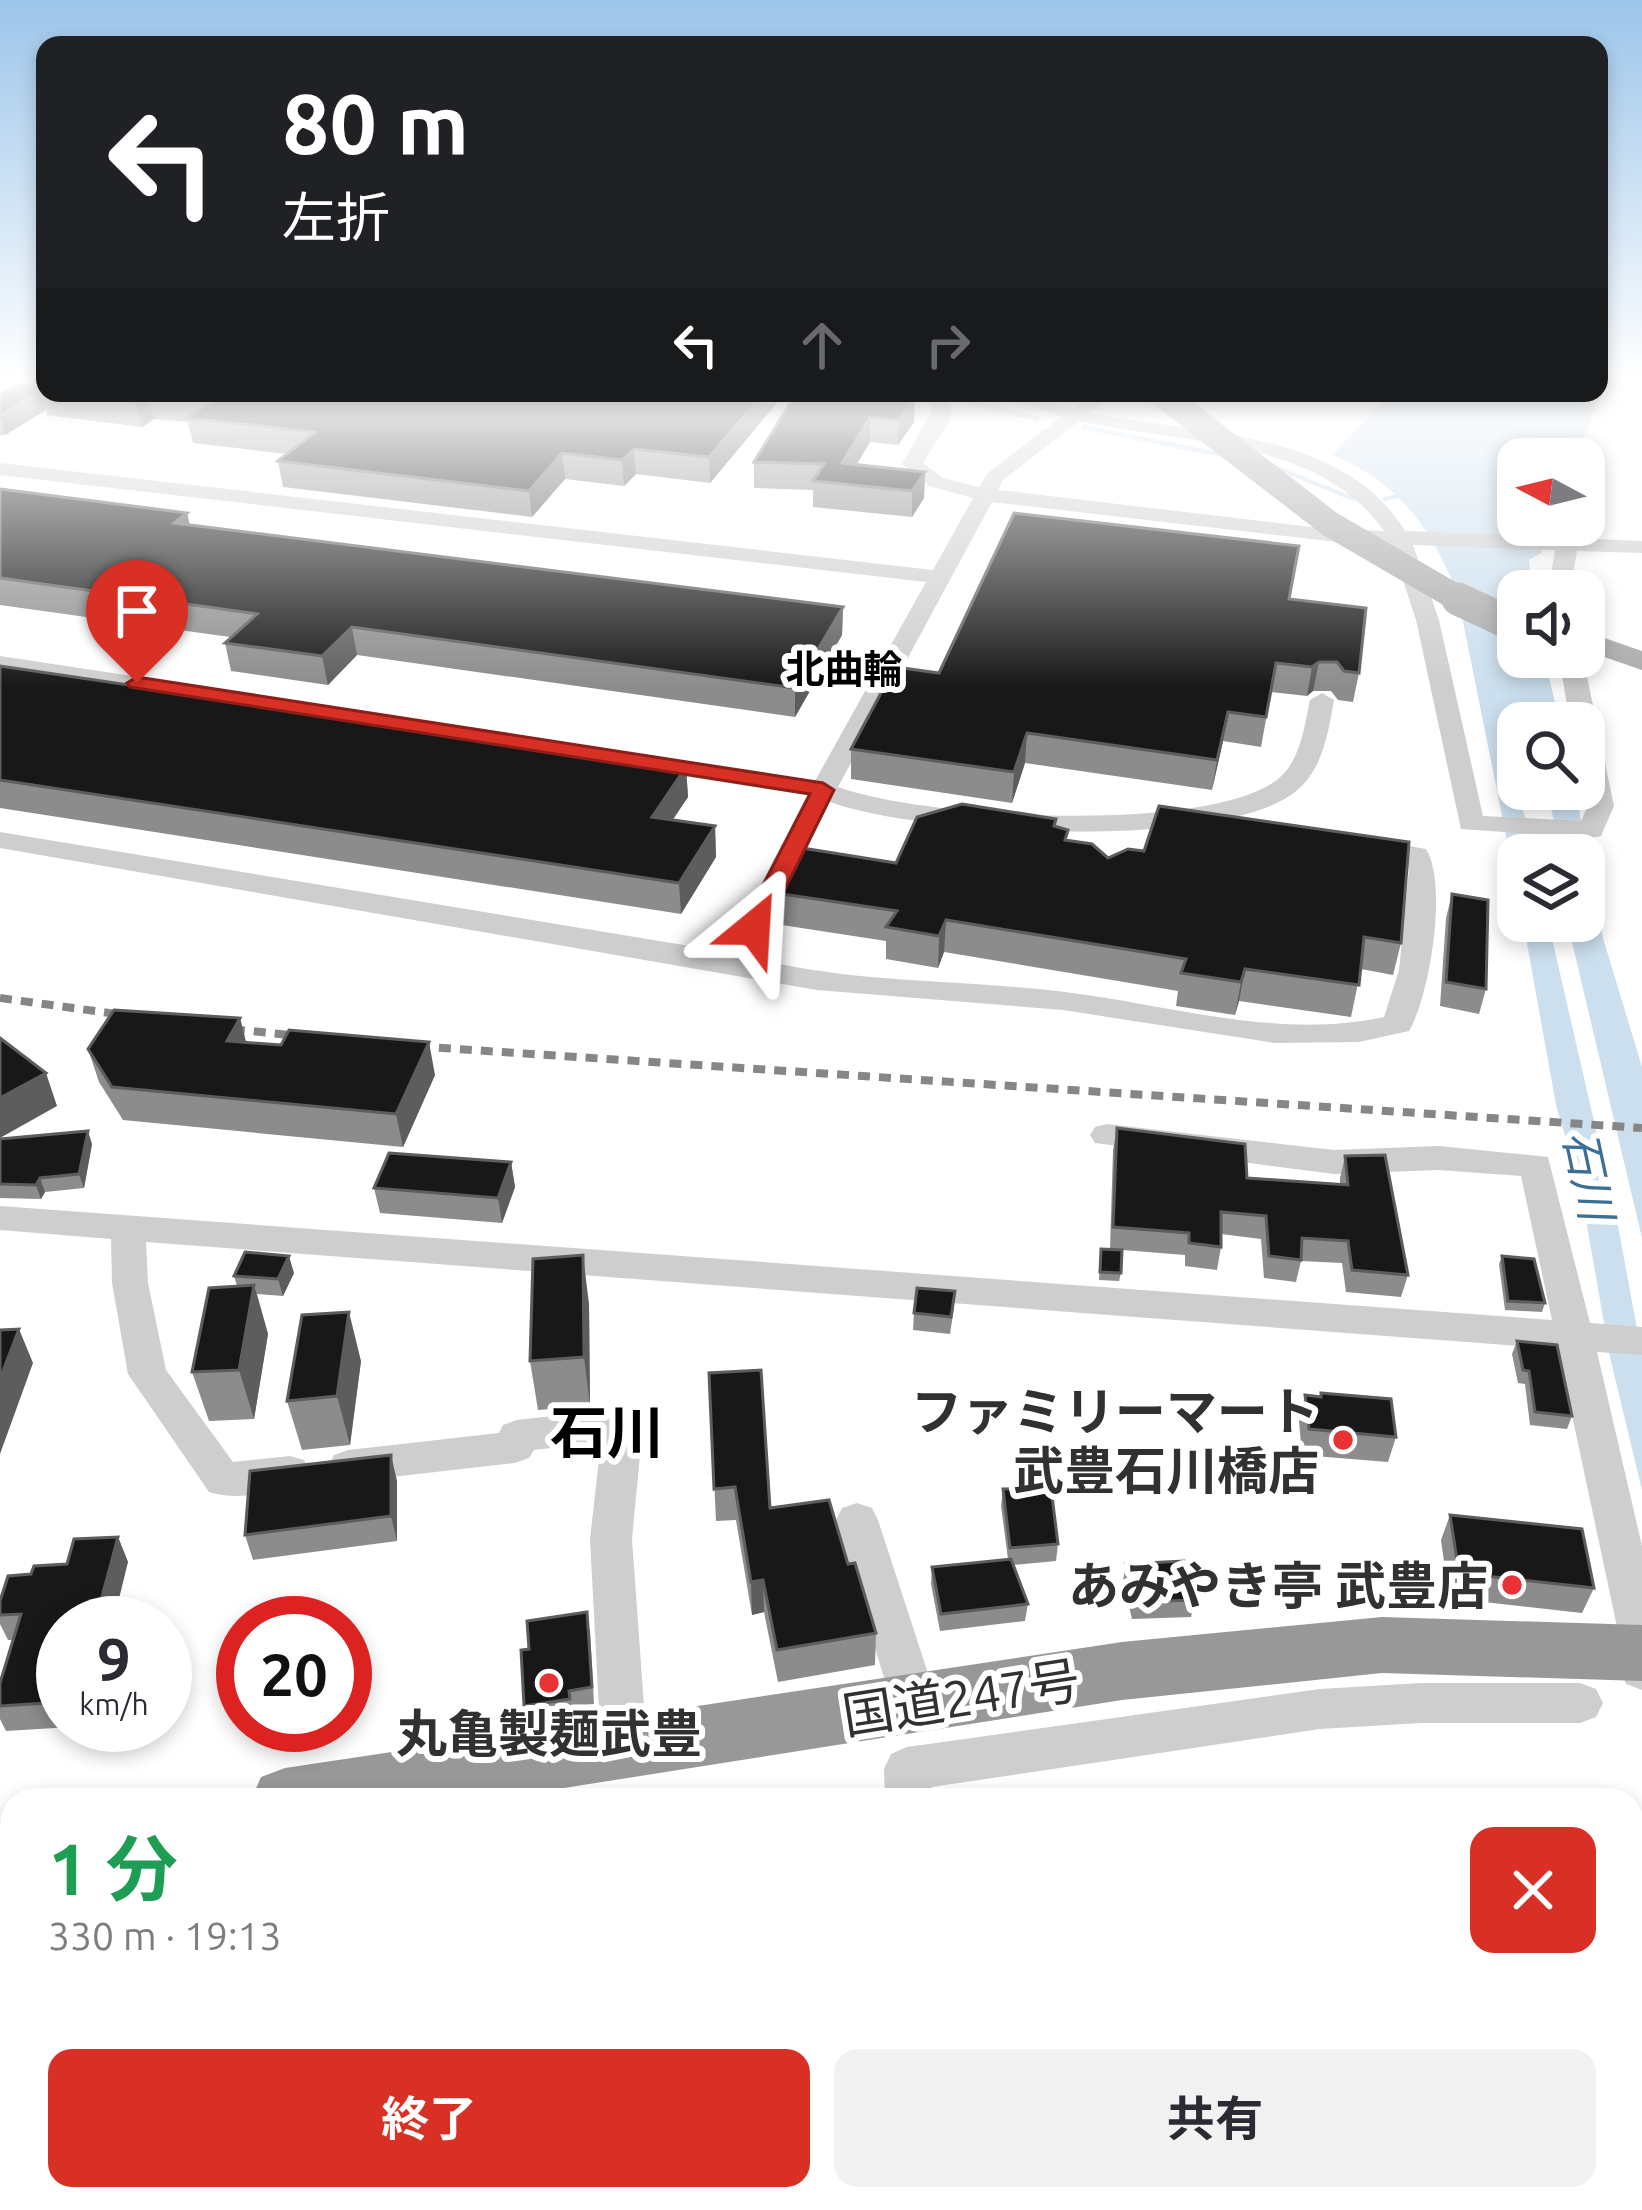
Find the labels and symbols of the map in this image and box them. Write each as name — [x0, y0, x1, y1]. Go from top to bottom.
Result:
north arrow — [1497, 438, 1605, 546]
pin — [86, 560, 188, 683]
district label: 北曲輪 — [785, 647, 903, 690]
position arrow — [691, 865, 817, 991]
water label: 石川 — [1555, 1126, 1624, 1228]
place label: ファミリーマート 武豊石川橋店 — [911, 1382, 1319, 1499]
district label: 石川 — [550, 1400, 664, 1464]
marker: ファミリーマート 武豊石川橋店 — [1330, 1427, 1356, 1453]
place label: あみやき亭 武豊店 — [1068, 1556, 1488, 1614]
marker: あみやき亭 武豊店 — [1499, 1572, 1525, 1598]
speed limit sign: 20 — [216, 1596, 372, 1752]
street label: 国道247号 — [838, 1650, 1084, 1744]
marker: 丸亀製麺武豊 — [536, 1670, 562, 1696]
place label: 丸亀製麺武豊 — [396, 1704, 702, 1762]

